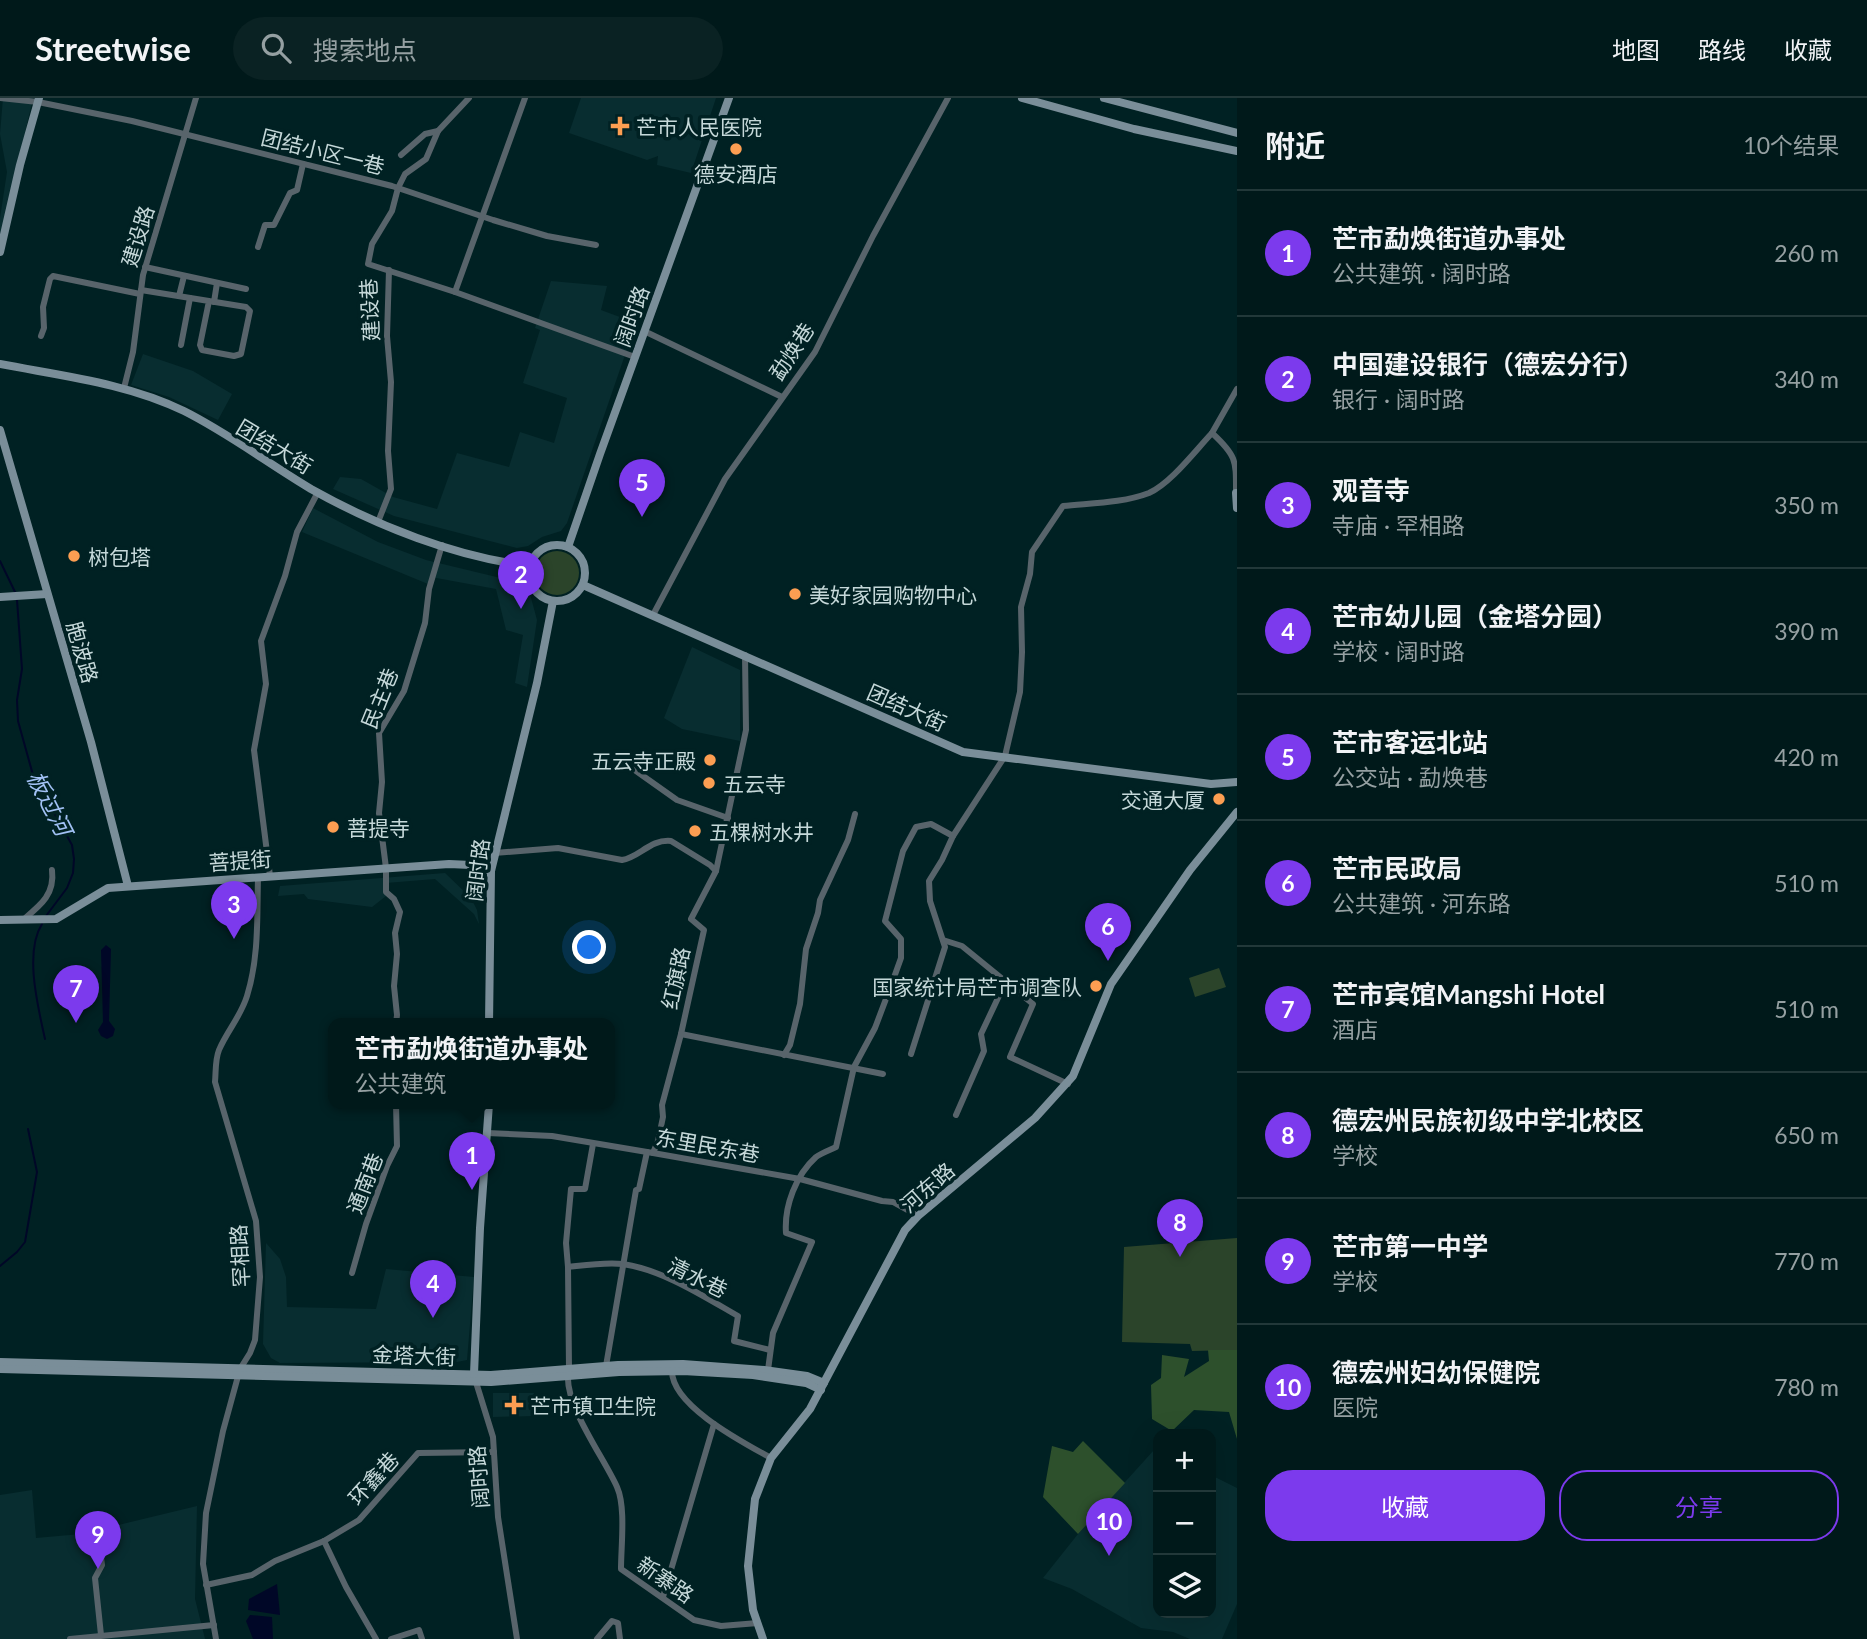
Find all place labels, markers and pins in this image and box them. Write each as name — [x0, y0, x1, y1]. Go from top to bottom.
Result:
place label: 芒市人民医院 — [636, 114, 762, 139]
marker: 芒市人民医院 — [610, 116, 630, 136]
marker: 德安酒店 — [728, 141, 744, 157]
place label: 德安酒店 — [694, 161, 778, 186]
pin: 5 — [619, 459, 665, 517]
place label: 树包塔 — [88, 544, 151, 569]
marker: 树包塔 — [66, 548, 82, 564]
pin: 2 — [498, 551, 544, 609]
place label: 美好家园购物中心 — [809, 582, 977, 607]
marker: 美好家园购物中心 — [787, 586, 803, 602]
place label: 五云寺正殿 — [591, 748, 696, 773]
marker: 五云寺正殿 — [702, 752, 718, 768]
place label: 五云寺 — [723, 771, 786, 796]
marker: 五云寺 — [701, 775, 717, 791]
place label: 交通大厦 — [1121, 787, 1205, 812]
marker: 交通大厦 — [1211, 791, 1227, 807]
place label: 菩提寺 — [347, 815, 410, 840]
marker: 菩提寺 — [325, 819, 341, 835]
place label: 五棵树水井 — [709, 819, 814, 844]
marker: 五棵树水井 — [687, 823, 703, 839]
pin: 3 — [211, 881, 257, 939]
pin: 6 — [1085, 903, 1131, 961]
pin: 7 — [53, 965, 99, 1023]
place label: 国家统计局芒市调查队 — [872, 974, 1082, 999]
marker: 国家统计局芒市调查队 — [1088, 978, 1104, 994]
pin: 1 — [449, 1132, 495, 1190]
pin: 8 — [1157, 1199, 1203, 1257]
pin: 4 — [410, 1260, 456, 1318]
place label: 芒市镇卫生院 — [530, 1393, 656, 1418]
marker: 芒市镇卫生院 — [504, 1395, 524, 1415]
pin: 10 — [1086, 1498, 1132, 1556]
pin: 9 — [75, 1511, 121, 1569]

